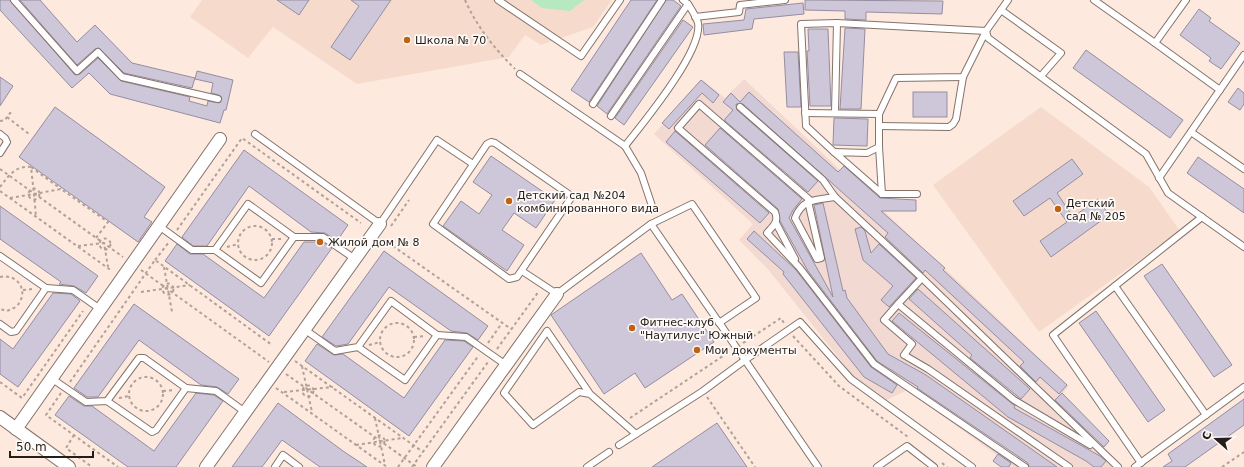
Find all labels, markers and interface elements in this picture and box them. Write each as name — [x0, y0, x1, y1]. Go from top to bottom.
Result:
place label: Школа № 70 — [415, 34, 486, 47]
marker: Школа № 70 — [402, 35, 412, 45]
place label: Детский сад №204 комбинированного вида — [517, 189, 659, 215]
marker: Детский сад №204 комбинированного вида — [504, 196, 514, 206]
place label: Детский сад № 205 — [1066, 197, 1126, 223]
marker: Детский сад № 205 — [1053, 204, 1063, 214]
place label: Жилой дом № 8 — [328, 236, 419, 249]
marker: Жилой дом № 8 — [315, 237, 325, 247]
place label: Фитнес-клуб "Наутилус" Южный — [640, 316, 753, 342]
marker: Фитнес-клуб "Наутилус" Южный — [627, 323, 637, 333]
place label: Мои документы — [705, 344, 797, 357]
marker: Мои документы — [692, 345, 702, 355]
north arrow — [1196, 419, 1236, 459]
text: С — [1200, 430, 1215, 442]
scale bar — [10, 433, 93, 459]
text: 50 m — [16, 440, 47, 454]

